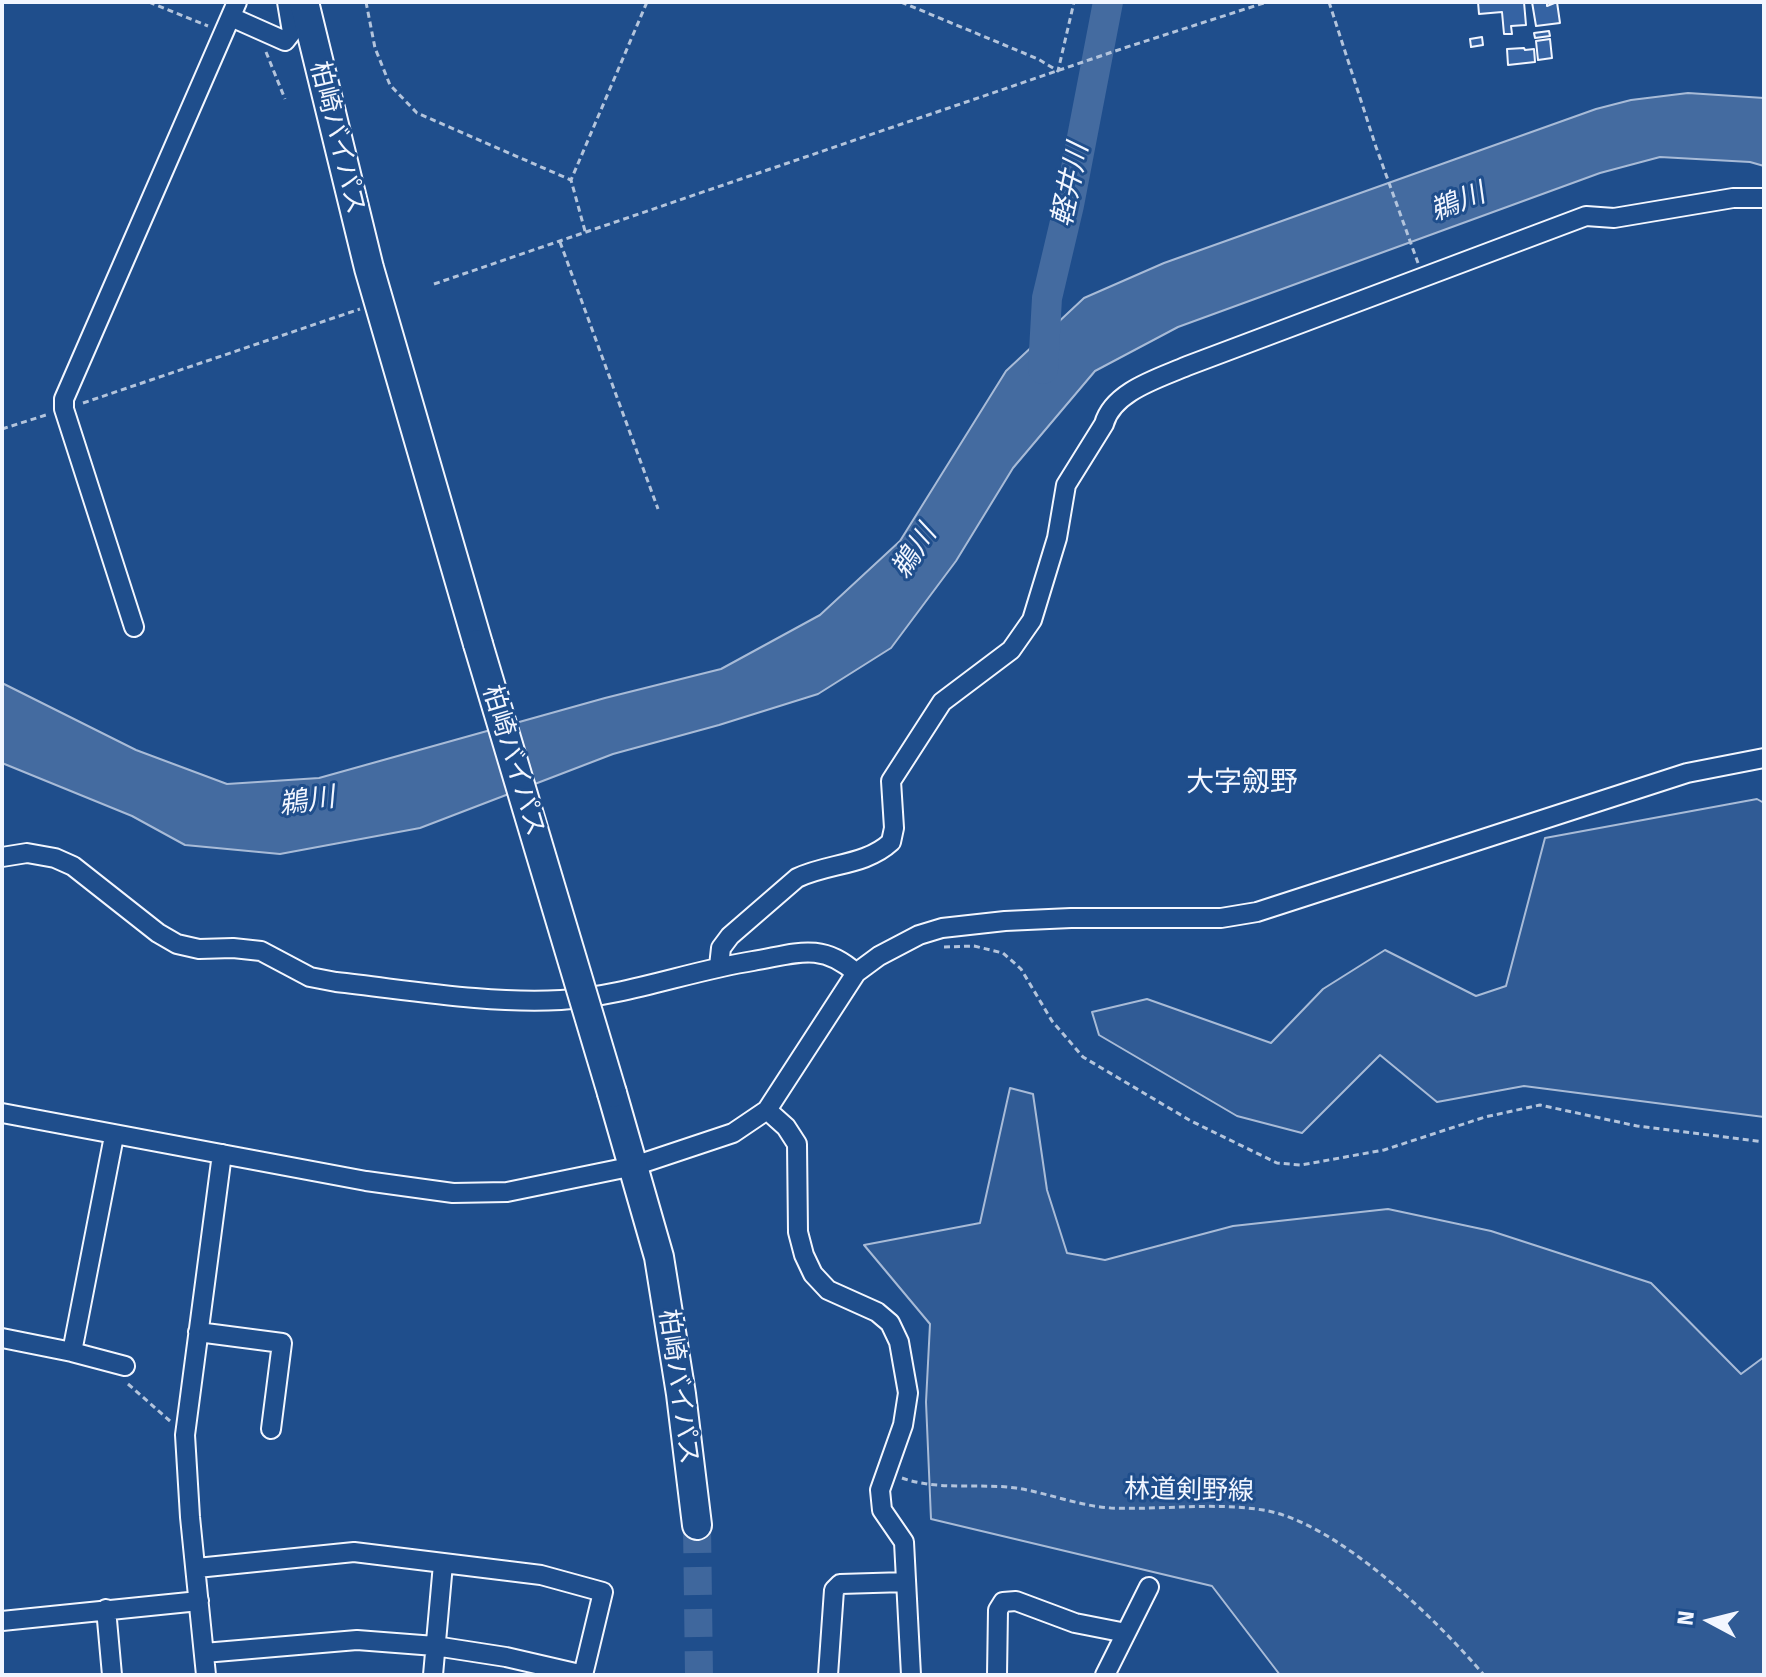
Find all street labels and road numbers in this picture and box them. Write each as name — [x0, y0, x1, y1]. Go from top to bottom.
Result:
street label: 柏崎バイパス — [303, 59, 371, 217]
street label: 柏崎バイパス — [475, 682, 551, 840]
street label: 柏崎バイパス — [652, 1308, 704, 1466]
street label: 林道剣野線 — [1124, 1474, 1254, 1508]

